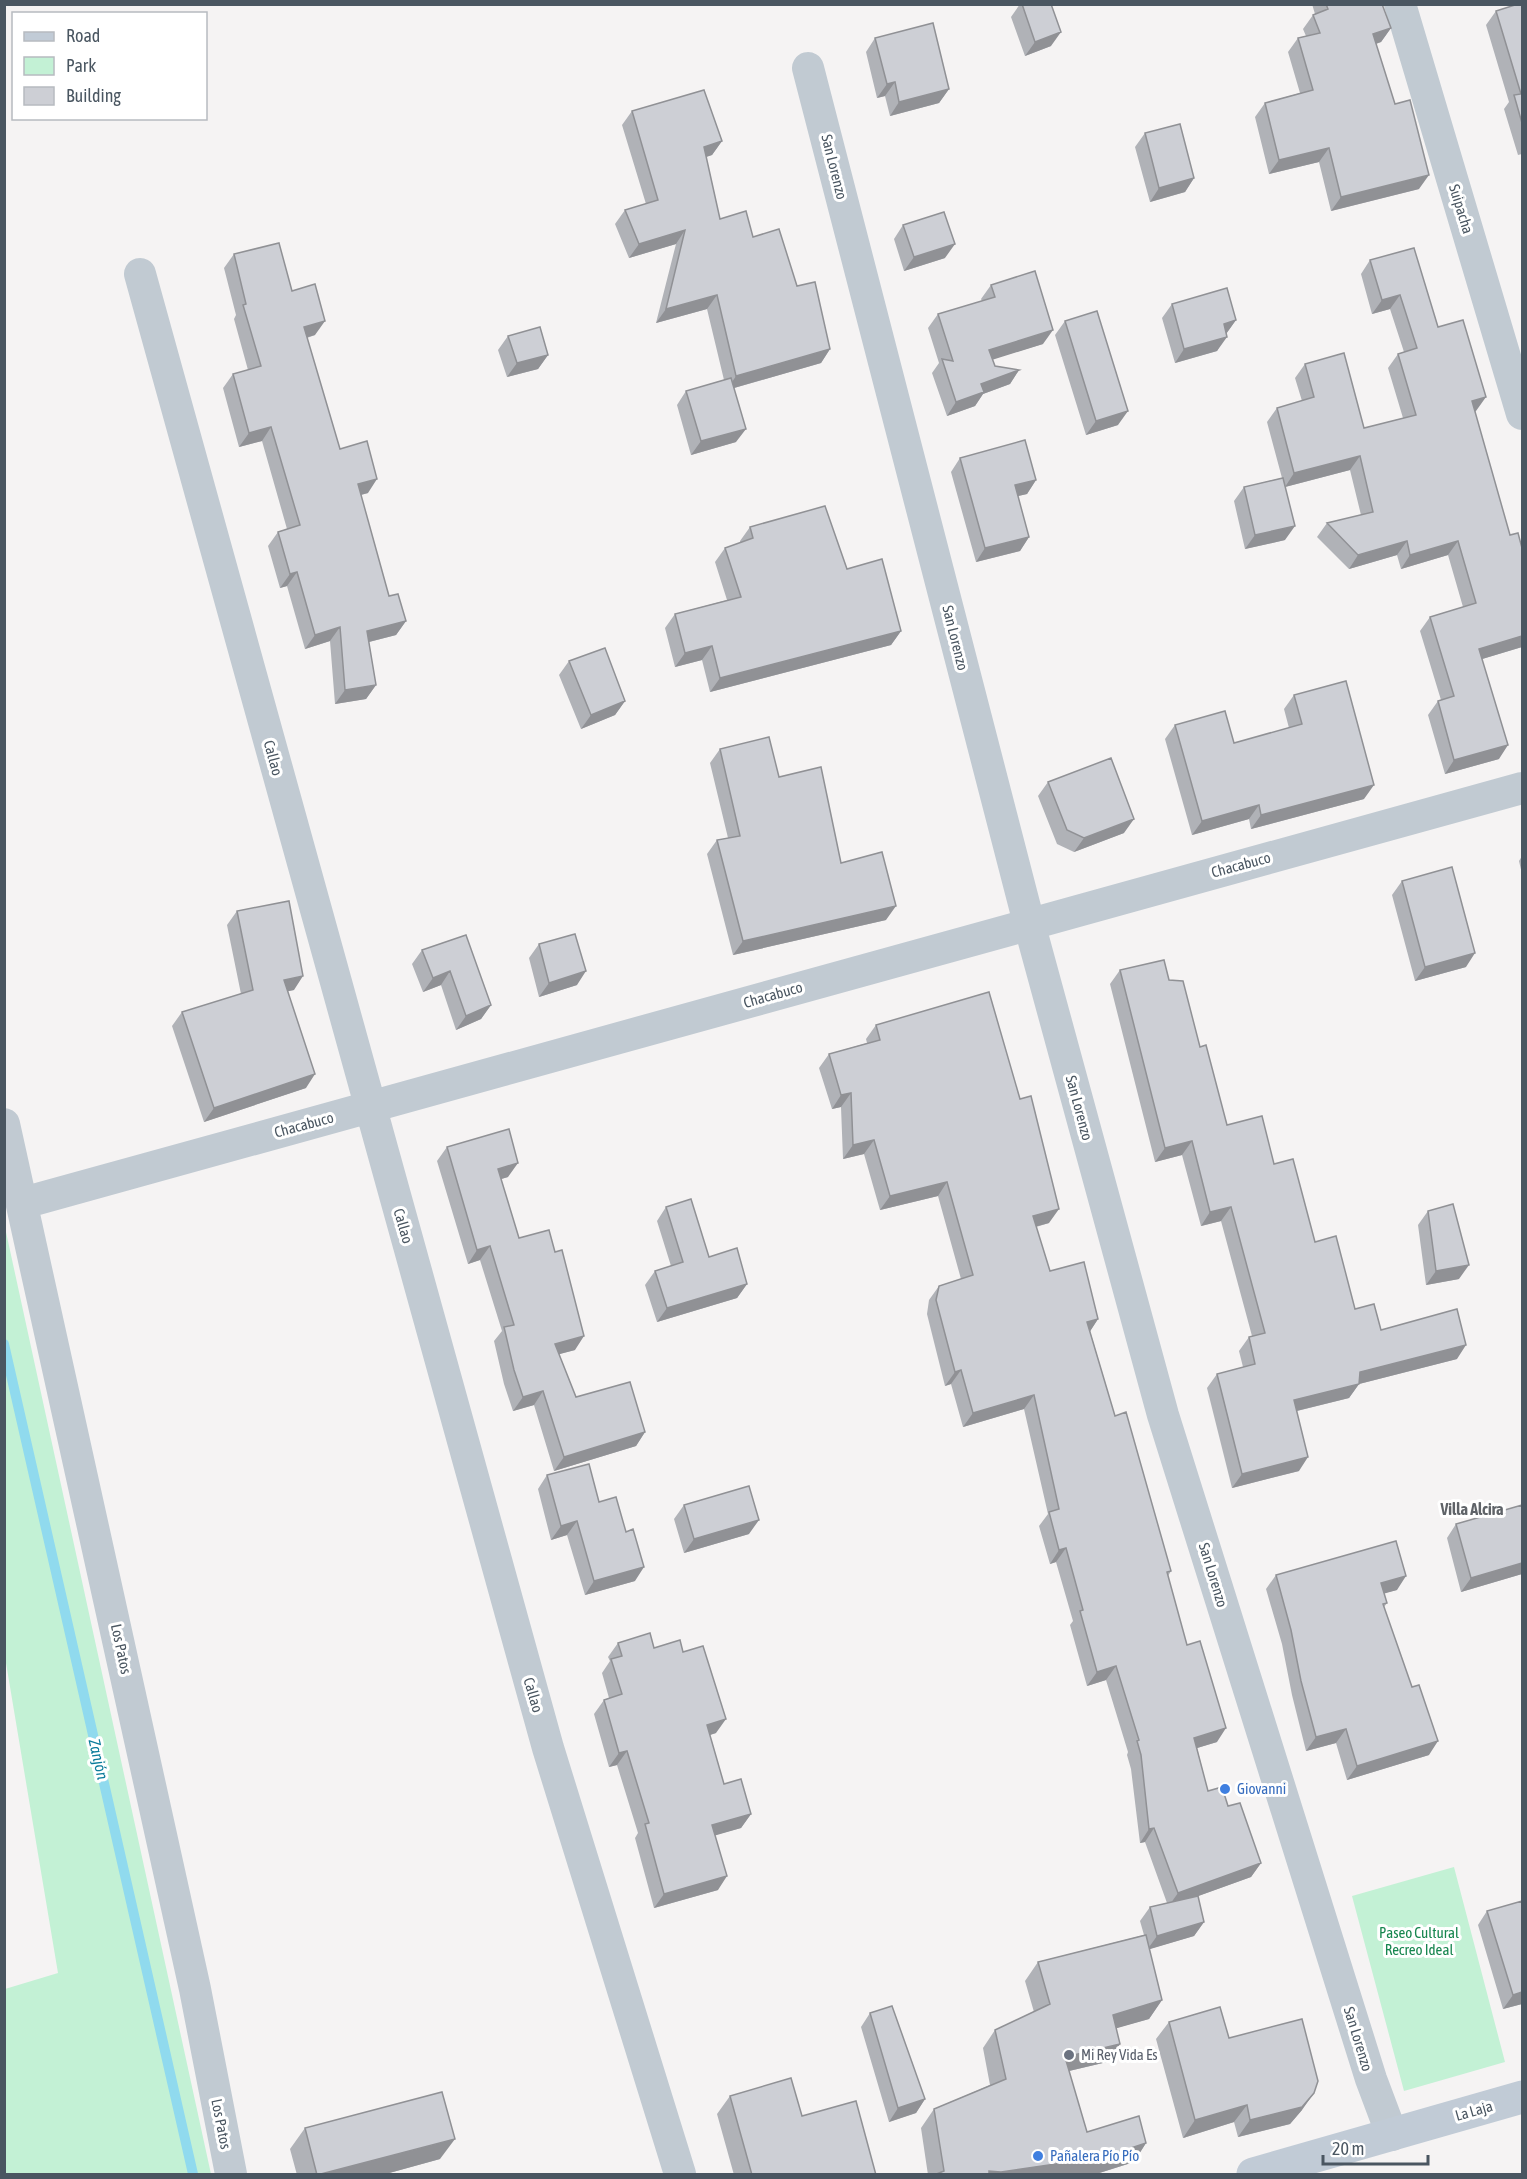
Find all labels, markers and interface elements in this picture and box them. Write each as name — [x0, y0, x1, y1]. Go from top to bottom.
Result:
legend — [12, 12, 207, 120]
text: Road — [66, 25, 100, 46]
text: Park — [66, 55, 96, 76]
text: Building — [66, 85, 121, 106]
street label: San Lorenzo — [818, 133, 851, 201]
street label: Suipacha — [1446, 182, 1477, 236]
street label: San Lorenzo — [939, 604, 972, 672]
street label: Callao — [261, 738, 286, 777]
street label: Chacabuco — [1209, 848, 1272, 881]
street label: Chacabuco — [741, 978, 804, 1011]
street label: San Lorenzo — [1063, 1074, 1096, 1142]
street label: Chacabuco — [272, 1108, 335, 1141]
street label: Callao — [390, 1206, 417, 1245]
district label: Villa Alcira — [1440, 1500, 1504, 1518]
street label: San Lorenzo — [1196, 1541, 1231, 1609]
street label: Los Patos — [108, 1622, 135, 1675]
street label: Callao — [520, 1675, 547, 1714]
water label: Zanjón — [85, 1737, 112, 1782]
place label: Giovanni — [1237, 1780, 1286, 1797]
marker: Giovanni — [1218, 1782, 1232, 1796]
park label: Paseo Cultural Recreo Ideal — [1379, 1924, 1459, 1958]
street label: San Lorenzo — [1341, 2005, 1376, 2073]
place label: Mi Rey Vida Es — [1081, 2046, 1158, 2063]
marker: Mi Rey Vida Es — [1062, 2048, 1076, 2062]
street label: Los Patos — [208, 2097, 235, 2150]
street label: La Laja — [1453, 2097, 1495, 2124]
scale bar — [1323, 2128, 1428, 2166]
text: 20 m — [1332, 2138, 1364, 2159]
place label: Pañalera Pío Pío — [1050, 2147, 1139, 2164]
marker: Pañalera Pío Pío — [1031, 2149, 1045, 2163]

